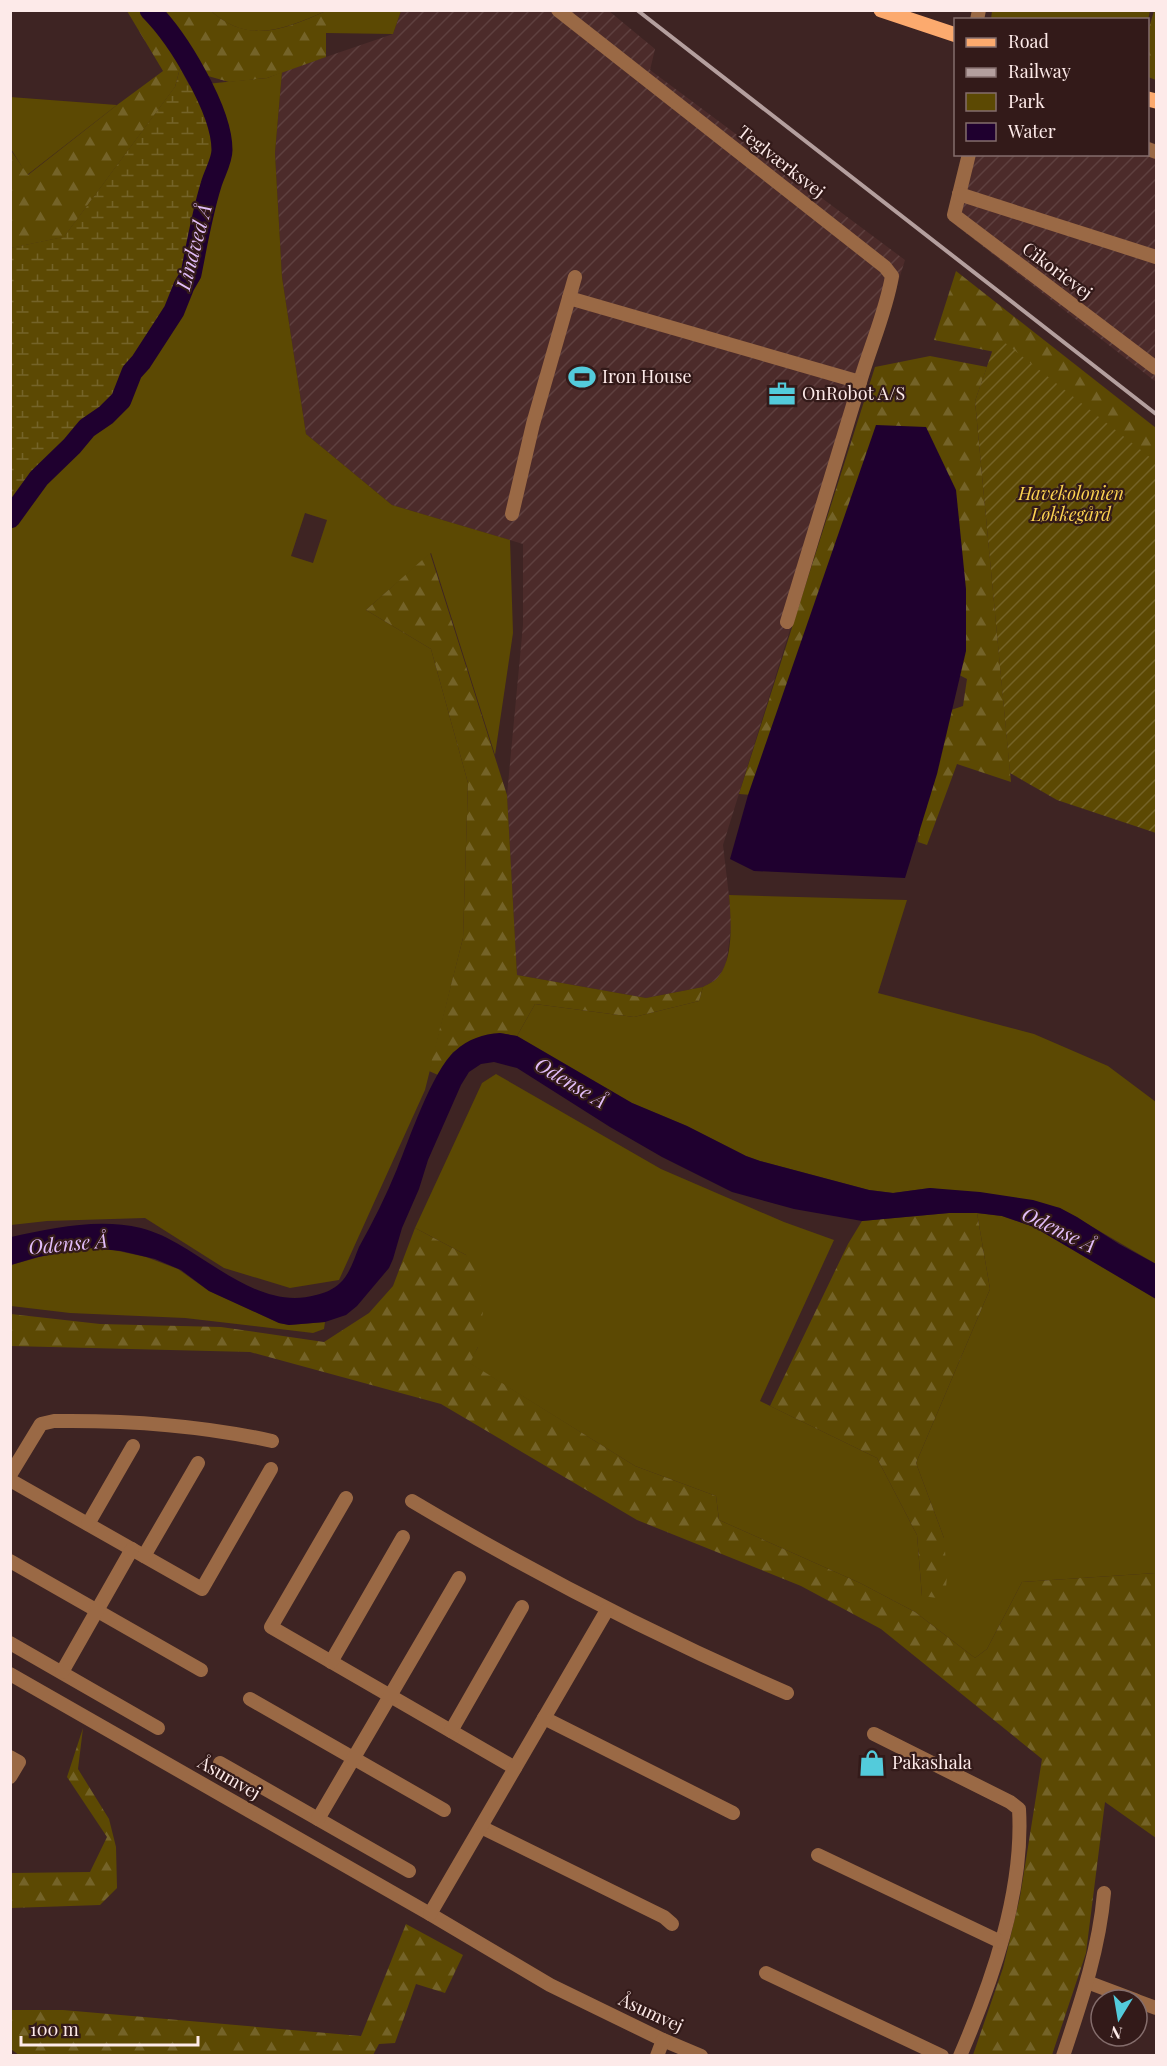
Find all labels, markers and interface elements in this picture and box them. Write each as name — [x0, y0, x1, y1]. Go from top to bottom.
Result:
legend — [954, 18, 1149, 156]
text: Road — [1008, 29, 1049, 53]
text: Railway — [1008, 59, 1071, 83]
text: Park — [1008, 89, 1045, 113]
text: Water — [1007, 119, 1056, 143]
street label: Teglværksvej — [733, 120, 830, 203]
water label: Lindved Å — [168, 201, 217, 294]
street label: Cikorievej — [1018, 236, 1097, 304]
sports icon: Iron House — [567, 362, 597, 392]
place label: Iron House — [602, 364, 692, 388]
office icon: OnRobot A/S — [767, 379, 797, 409]
place label: OnRobot A/S — [802, 381, 905, 405]
park label: Havekolonien Løkkegård — [1017, 481, 1124, 526]
water label: Odense Å — [531, 1050, 613, 1114]
water label: Odense Å — [1018, 1199, 1101, 1258]
water label: Odense Å — [27, 1226, 109, 1259]
shop icon: Pakashala — [857, 1748, 887, 1778]
street label: Åsumvej — [193, 1749, 265, 1805]
place label: Pakashala — [892, 1750, 972, 1774]
street label: Åsumvej — [615, 1986, 687, 2037]
north arrow — [1089, 1988, 1149, 2048]
scale bar — [21, 2009, 198, 2047]
text: 100 m — [30, 2017, 79, 2041]
text: N — [1108, 2022, 1124, 2045]

